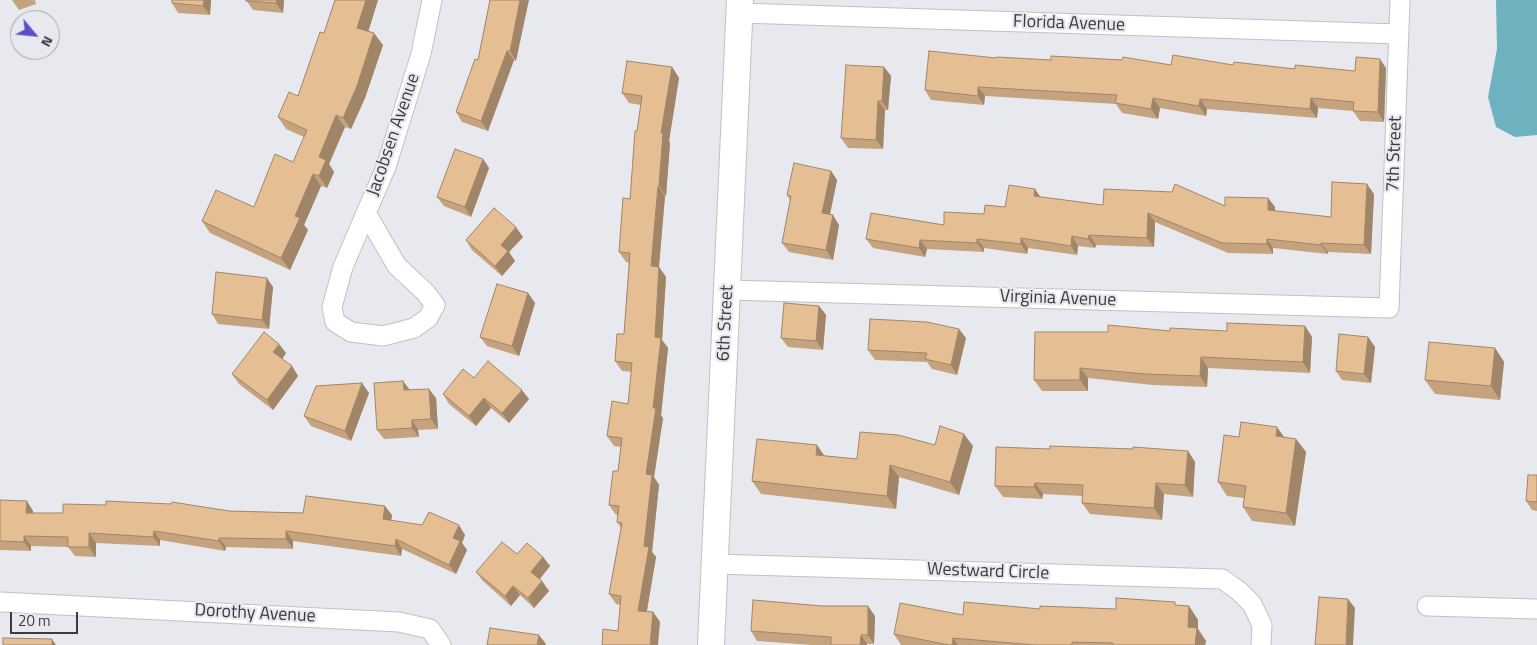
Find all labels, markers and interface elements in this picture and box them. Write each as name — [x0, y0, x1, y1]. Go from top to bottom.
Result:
north arrow — [10, 10, 60, 60]
street label: Florida Avenue — [1013, 11, 1125, 37]
text: N — [36, 33, 59, 51]
street label: Jacobsen Avenue — [363, 71, 425, 199]
street label: 7th Street — [1383, 115, 1407, 193]
street label: 6th Street — [713, 284, 739, 362]
street label: Virginia Avenue — [999, 286, 1117, 312]
street label: Westward Circle — [926, 559, 1050, 585]
street label: Dorothy Avenue — [194, 600, 316, 628]
scale bar — [12, 602, 80, 634]
text: 20 m — [18, 609, 51, 632]

